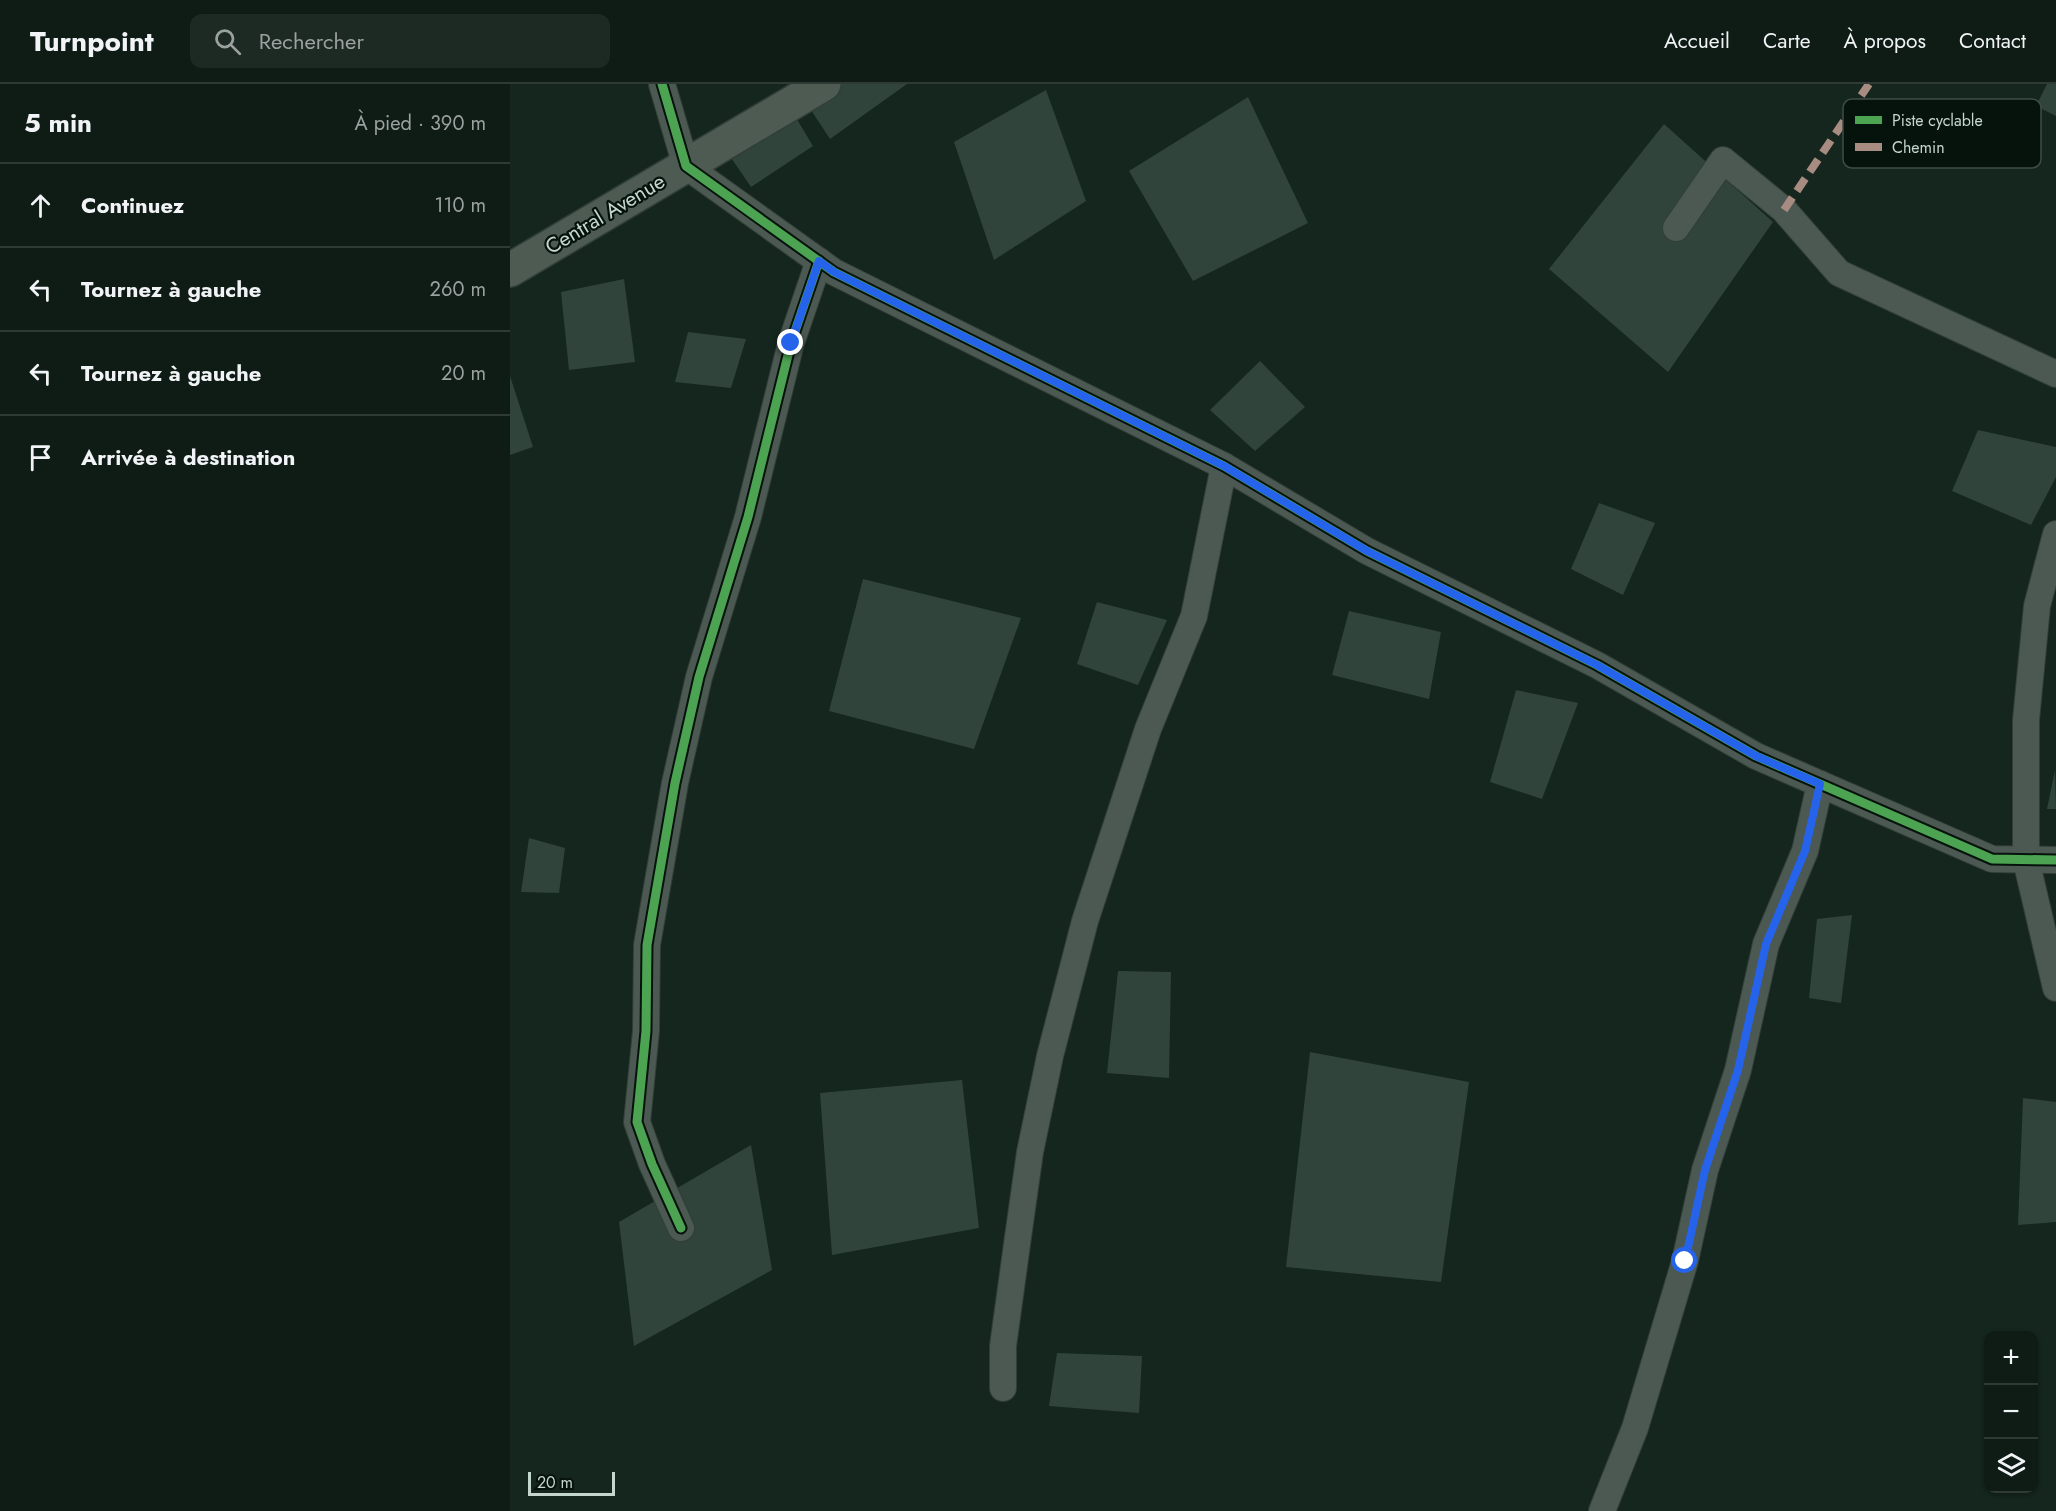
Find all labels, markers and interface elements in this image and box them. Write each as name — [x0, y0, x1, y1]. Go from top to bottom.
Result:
search box — [190, 14, 610, 68]
text: Turnpoint — [30, 21, 154, 62]
icon: search — [211, 25, 244, 58]
text: Rechercher — [259, 25, 364, 57]
text: Accueil — [1664, 26, 1730, 56]
text: Carte — [1763, 26, 1811, 56]
text: À propos — [1844, 26, 1926, 56]
text: Contact — [1959, 26, 2026, 56]
legend — [1843, 99, 2041, 168]
text: 5 min — [24, 104, 92, 142]
text: À pied · 390 m — [354, 109, 486, 138]
text: Piste cyclable — [1892, 109, 1983, 132]
text: Chemin — [1892, 136, 1945, 159]
street label: Central Avenue — [539, 166, 671, 262]
icon: ahead — [24, 189, 57, 222]
text: Continuez — [81, 189, 184, 221]
text: 110 m — [434, 191, 486, 220]
icon: left — [24, 273, 57, 306]
text: Tournez à gauche — [81, 273, 261, 305]
text: 260 m — [430, 275, 486, 304]
route end — [777, 329, 803, 355]
icon: left — [24, 357, 57, 390]
text: Tournez à gauche — [81, 357, 261, 389]
text: 20 m — [441, 359, 486, 388]
icon: arrive — [24, 441, 57, 474]
text: Arrivée à destination — [81, 441, 295, 473]
route start — [1671, 1247, 1697, 1273]
map controls — [1984, 1331, 2038, 1493]
button: + — [1984, 1331, 2038, 1385]
button: − — [1984, 1385, 2038, 1439]
button: layers — [1984, 1439, 2038, 1493]
scale bar — [528, 1469, 615, 1496]
text: 20 m — [537, 1471, 573, 1494]

